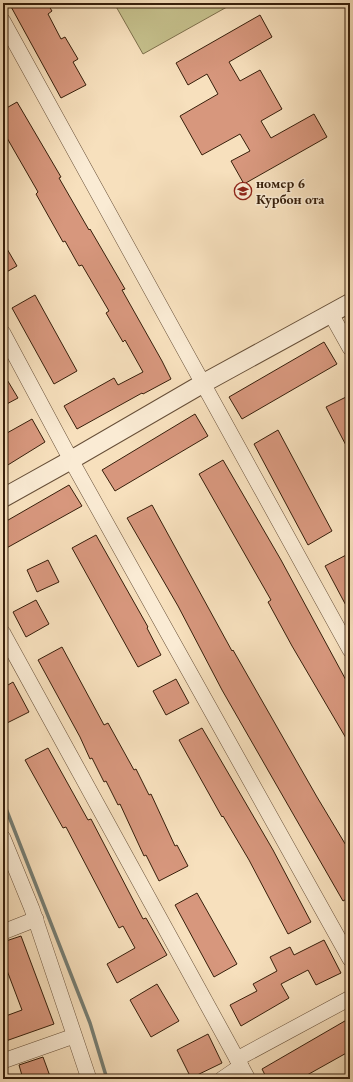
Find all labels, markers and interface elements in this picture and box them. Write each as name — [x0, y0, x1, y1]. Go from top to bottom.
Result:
place label: номер 6 Курбон ота — [256, 174, 325, 208]
school or university icon: номер 6 Курбон ота — [233, 181, 253, 201]

